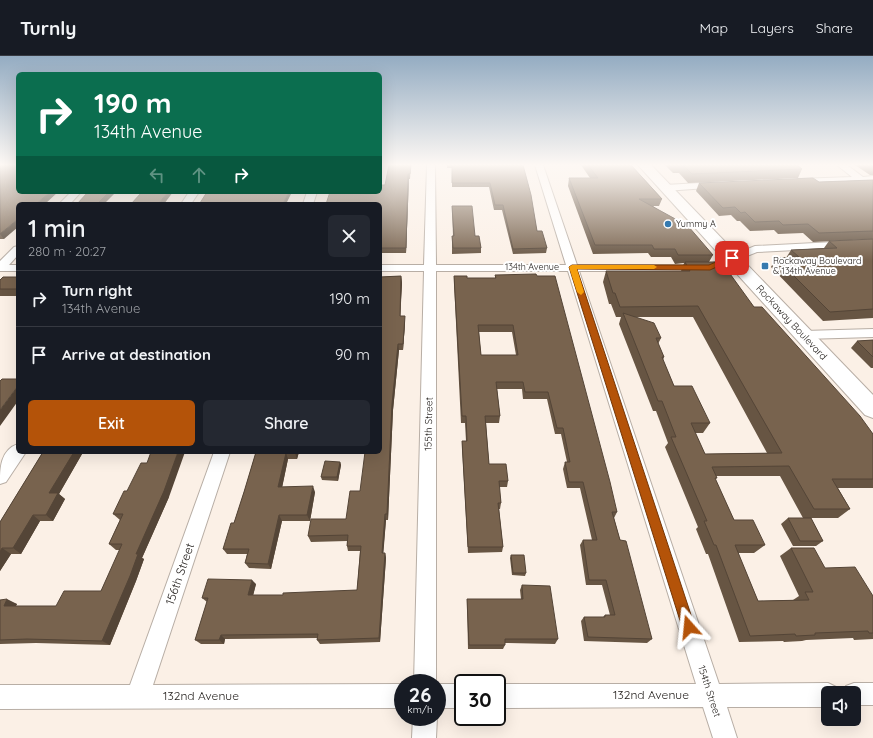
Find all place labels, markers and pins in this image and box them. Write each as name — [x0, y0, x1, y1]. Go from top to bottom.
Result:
place label: Yummy A — [676, 218, 716, 229]
marker: Yummy A — [663, 219, 673, 229]
pin — [715, 241, 749, 275]
place label: Rockaway Boulevard & 134th Avenue — [773, 255, 861, 276]
marker: Rockaway Boulevard & 134th Avenue — [760, 261, 770, 271]

